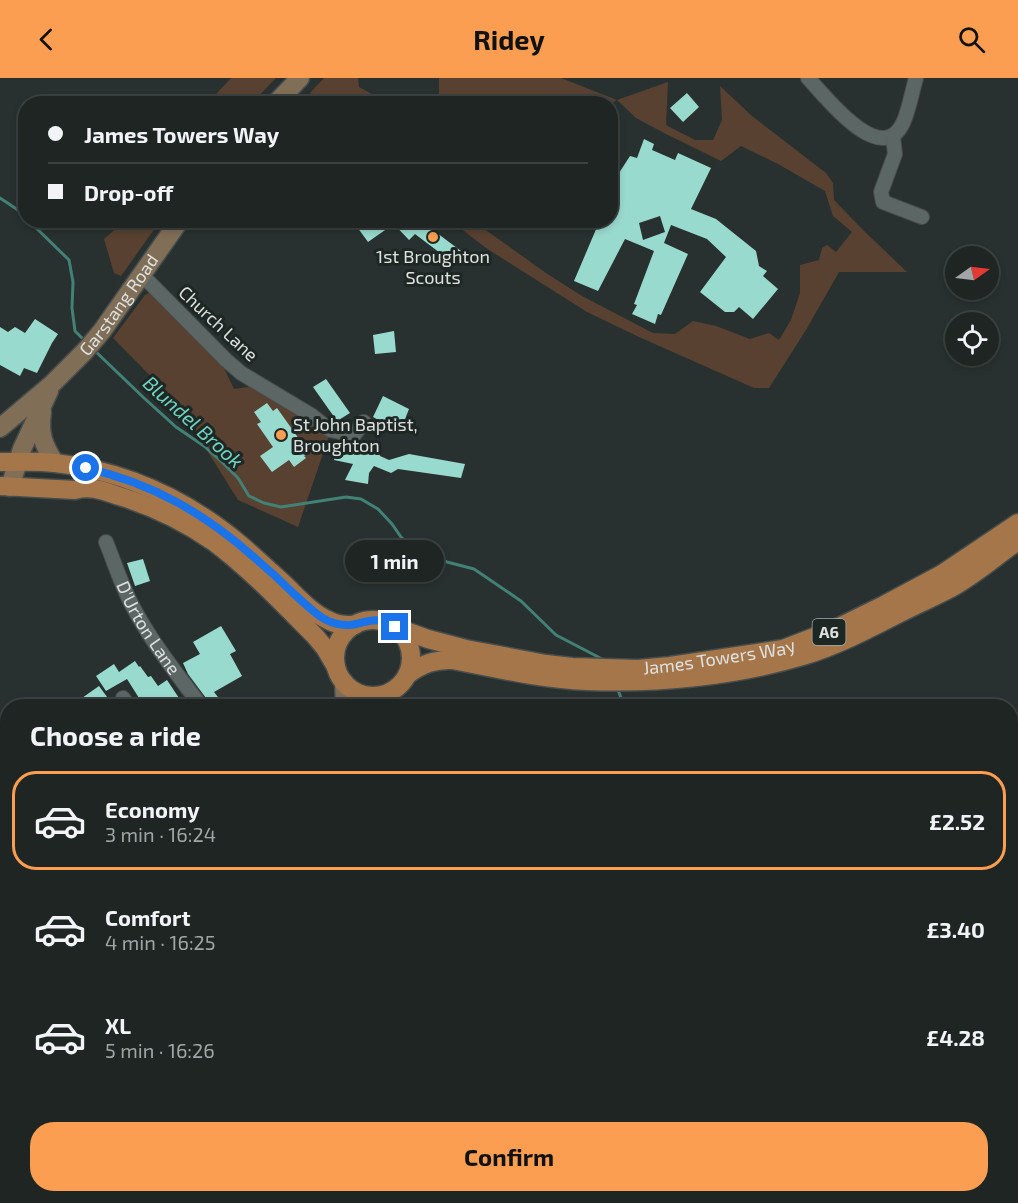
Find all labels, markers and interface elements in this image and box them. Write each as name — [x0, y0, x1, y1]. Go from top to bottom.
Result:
icon: back — [30, 23, 63, 56]
text: Ridey — [473, 23, 545, 55]
icon: search — [955, 23, 988, 56]
text: James Towers Way — [84, 121, 279, 147]
text: Drop-off — [84, 179, 173, 205]
marker: 1st Broughton Scouts — [426, 230, 440, 244]
place label: 1st Broughton Scouts — [376, 245, 490, 288]
north arrow — [945, 246, 999, 300]
map controls — [945, 246, 999, 366]
street label: Garstang Road — [74, 250, 163, 360]
street label: Church Lane — [174, 281, 263, 366]
button: locate — [945, 312, 999, 366]
water label: Blundel Brook — [139, 370, 249, 472]
place label: St John Baptist, Broughton — [293, 413, 418, 456]
marker: St John Baptist, Broughton — [274, 428, 288, 442]
route start — [72, 454, 99, 481]
callout: 1 min — [346, 540, 444, 582]
text: 1 min — [370, 549, 419, 573]
street label: D'Urton Lane — [112, 578, 185, 679]
route end — [381, 613, 408, 640]
road number: A6 — [812, 619, 846, 645]
street label: James Towers Way — [642, 633, 799, 678]
text: Choose a ride — [30, 719, 201, 751]
icon: car — [33, 794, 87, 848]
text: Economy — [105, 796, 200, 822]
text: £2.52 — [929, 808, 985, 834]
text: 3 min · 16:24 — [105, 822, 216, 846]
icon: car — [33, 902, 87, 956]
text: Comfort — [105, 904, 190, 930]
text: £3.40 — [926, 916, 985, 942]
text: 4 min · 16:25 — [105, 930, 216, 954]
icon: car — [33, 1010, 87, 1064]
text: XL — [105, 1012, 131, 1038]
text: £4.28 — [926, 1024, 985, 1050]
text: 5 min · 16:26 — [105, 1038, 215, 1062]
button: Confirm — [30, 1122, 988, 1191]

